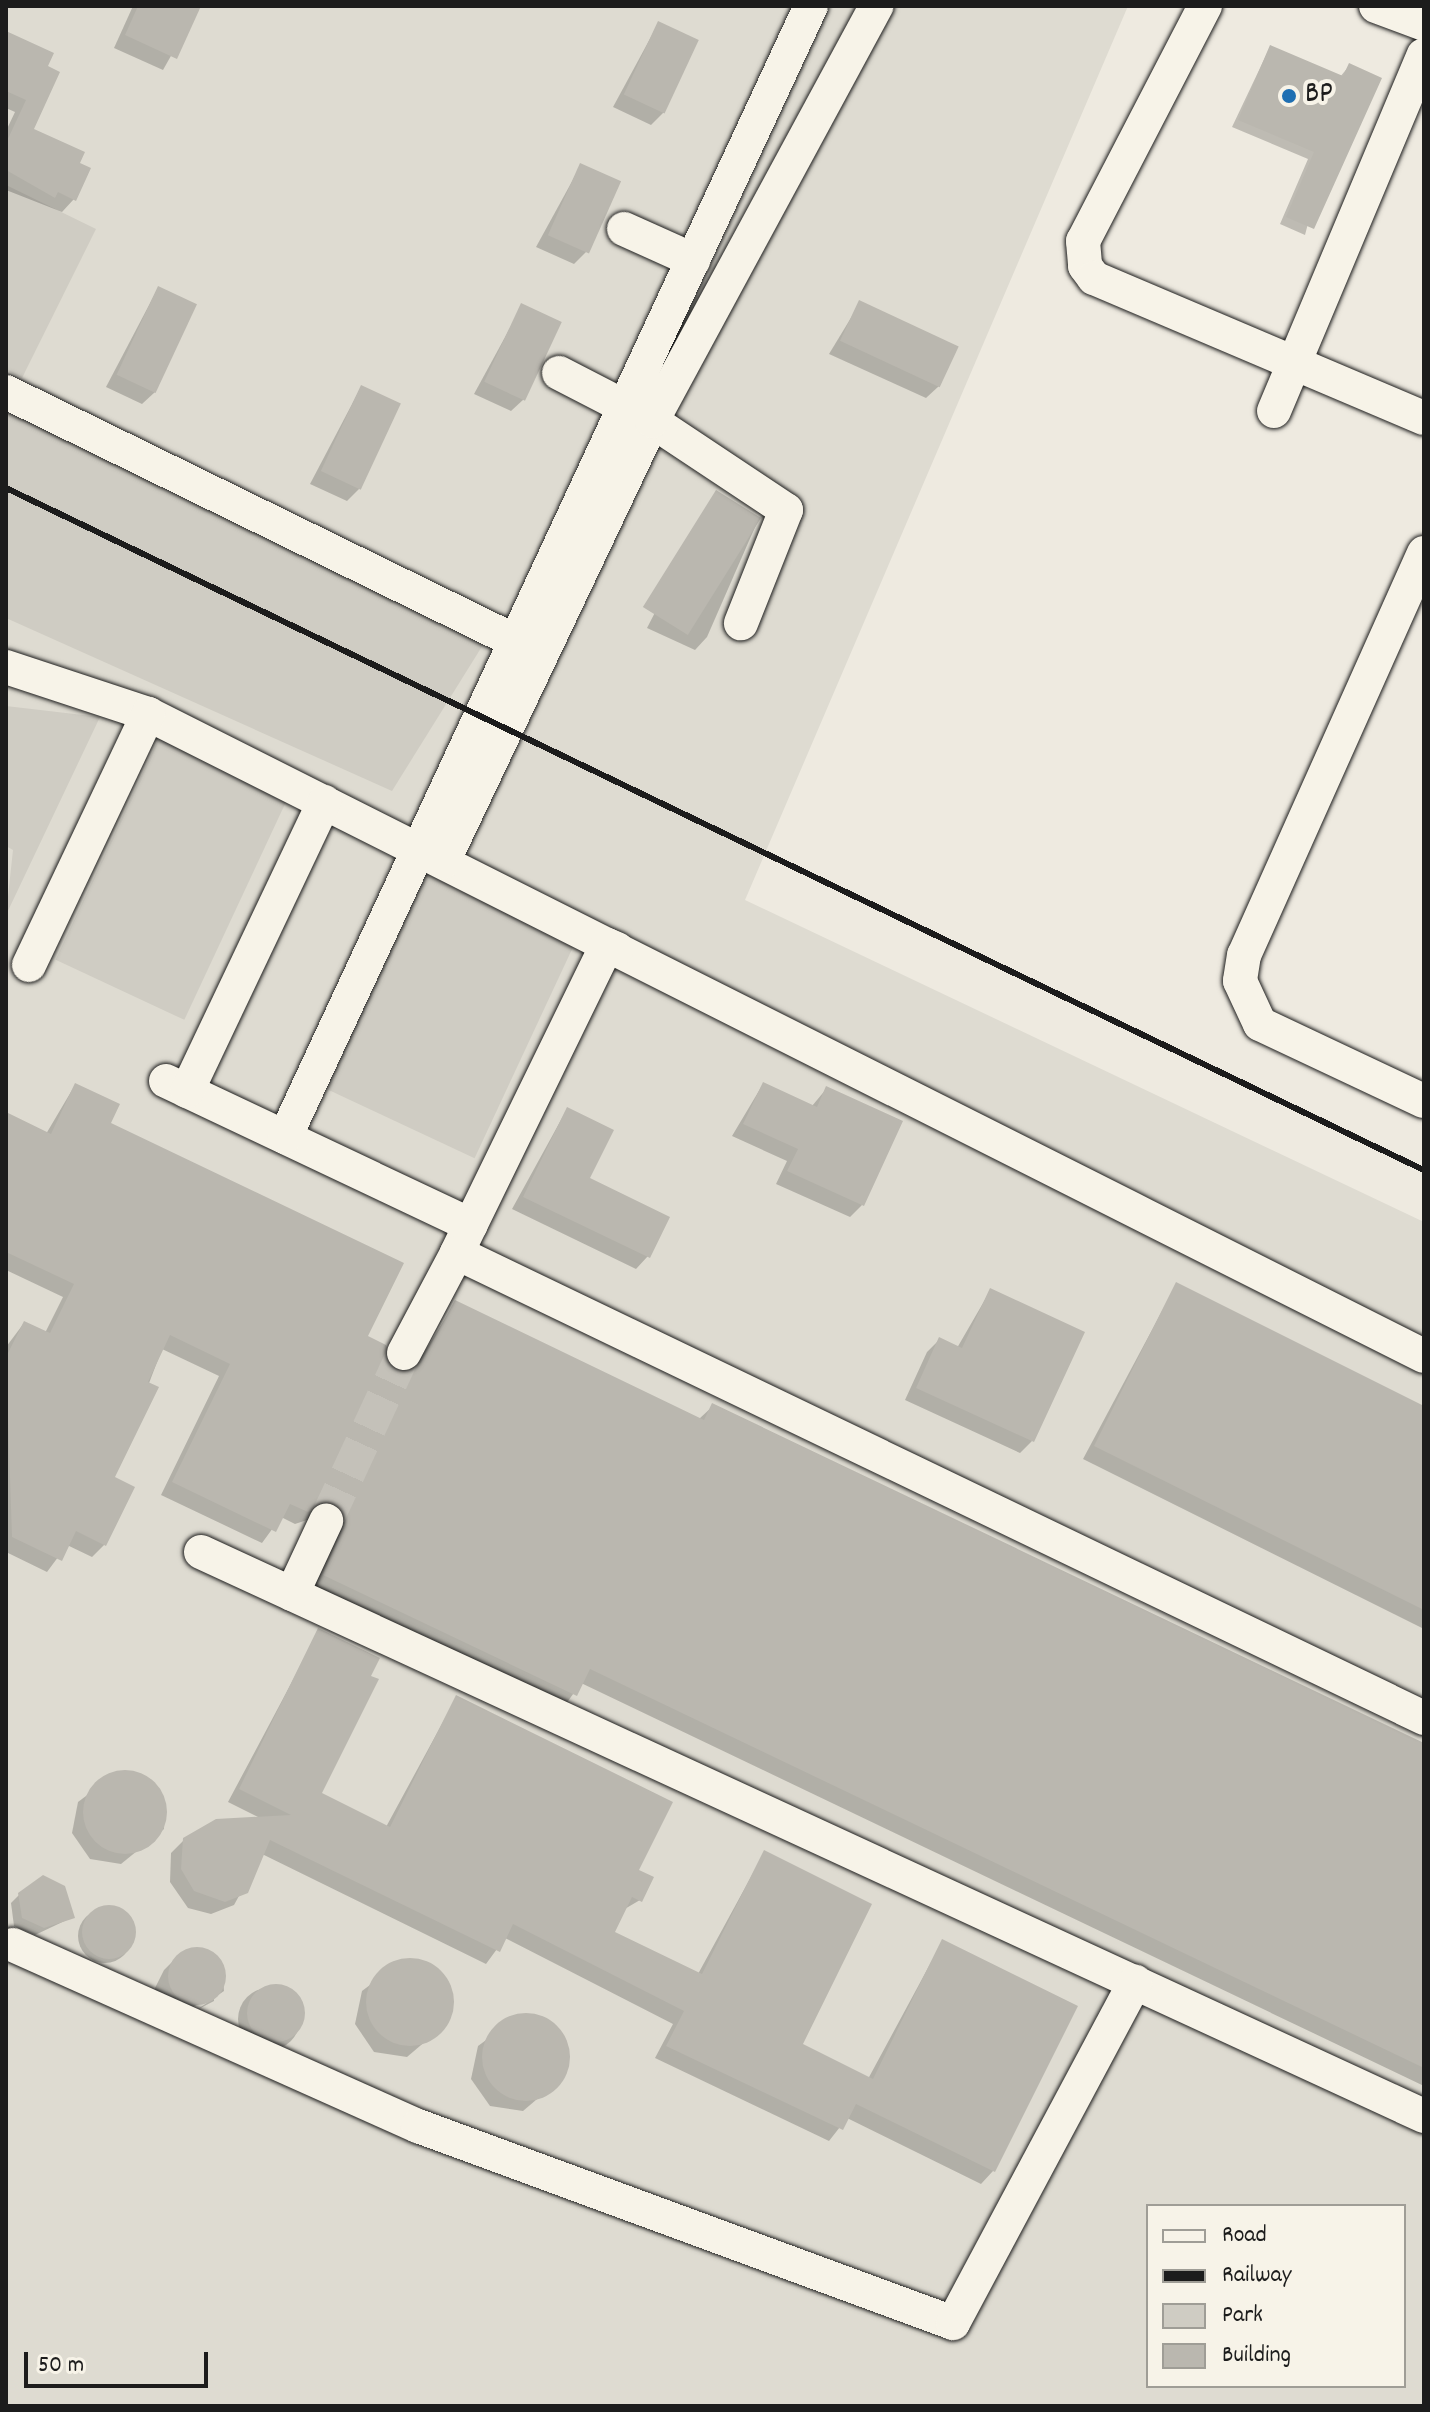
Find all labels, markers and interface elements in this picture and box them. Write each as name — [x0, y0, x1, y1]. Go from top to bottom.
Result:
place label: BP — [1305, 78, 1333, 114]
marker: BP — [1280, 87, 1298, 105]
legend — [1146, 2204, 1406, 2388]
text: Road — [1222, 2219, 1267, 2253]
text: Railway — [1222, 2259, 1291, 2293]
text: Park — [1222, 2299, 1263, 2333]
scale bar — [28, 2336, 212, 2386]
text: Building — [1222, 2339, 1291, 2373]
text: 50 m — [38, 2349, 84, 2383]

